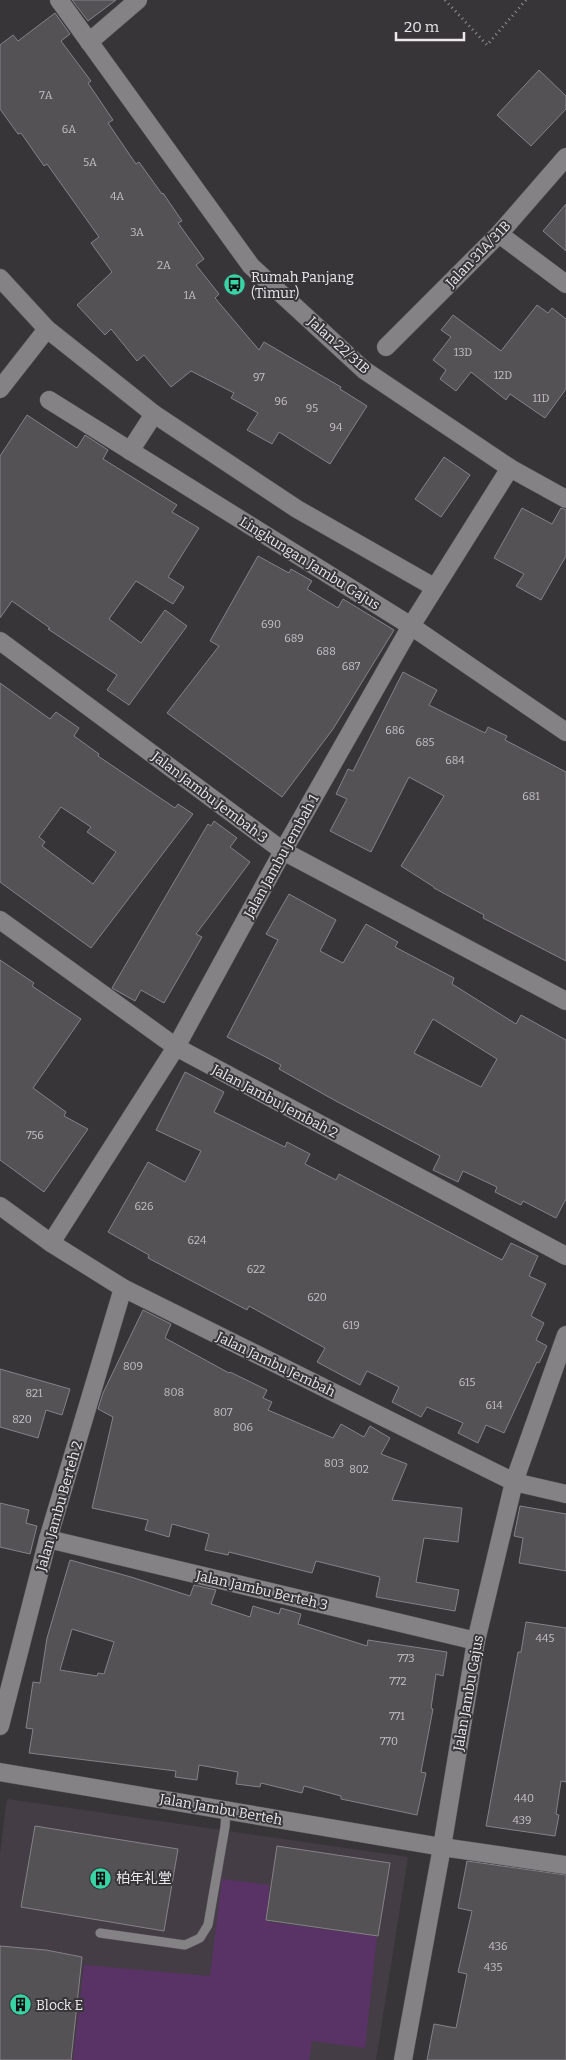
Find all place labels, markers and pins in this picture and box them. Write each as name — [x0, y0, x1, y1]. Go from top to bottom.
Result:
place label: Rumah Panjang (Timur) — [251, 269, 354, 302]
bus stop icon: Rumah Panjang (Timur) — [223, 273, 247, 297]
building icon: 柏年礼堂 — [88, 1866, 112, 1890]
place label: 柏年礼堂 — [116, 1870, 172, 1887]
building icon: Block E — [8, 1993, 32, 2017]
place label: Block E — [36, 1997, 83, 2014]

